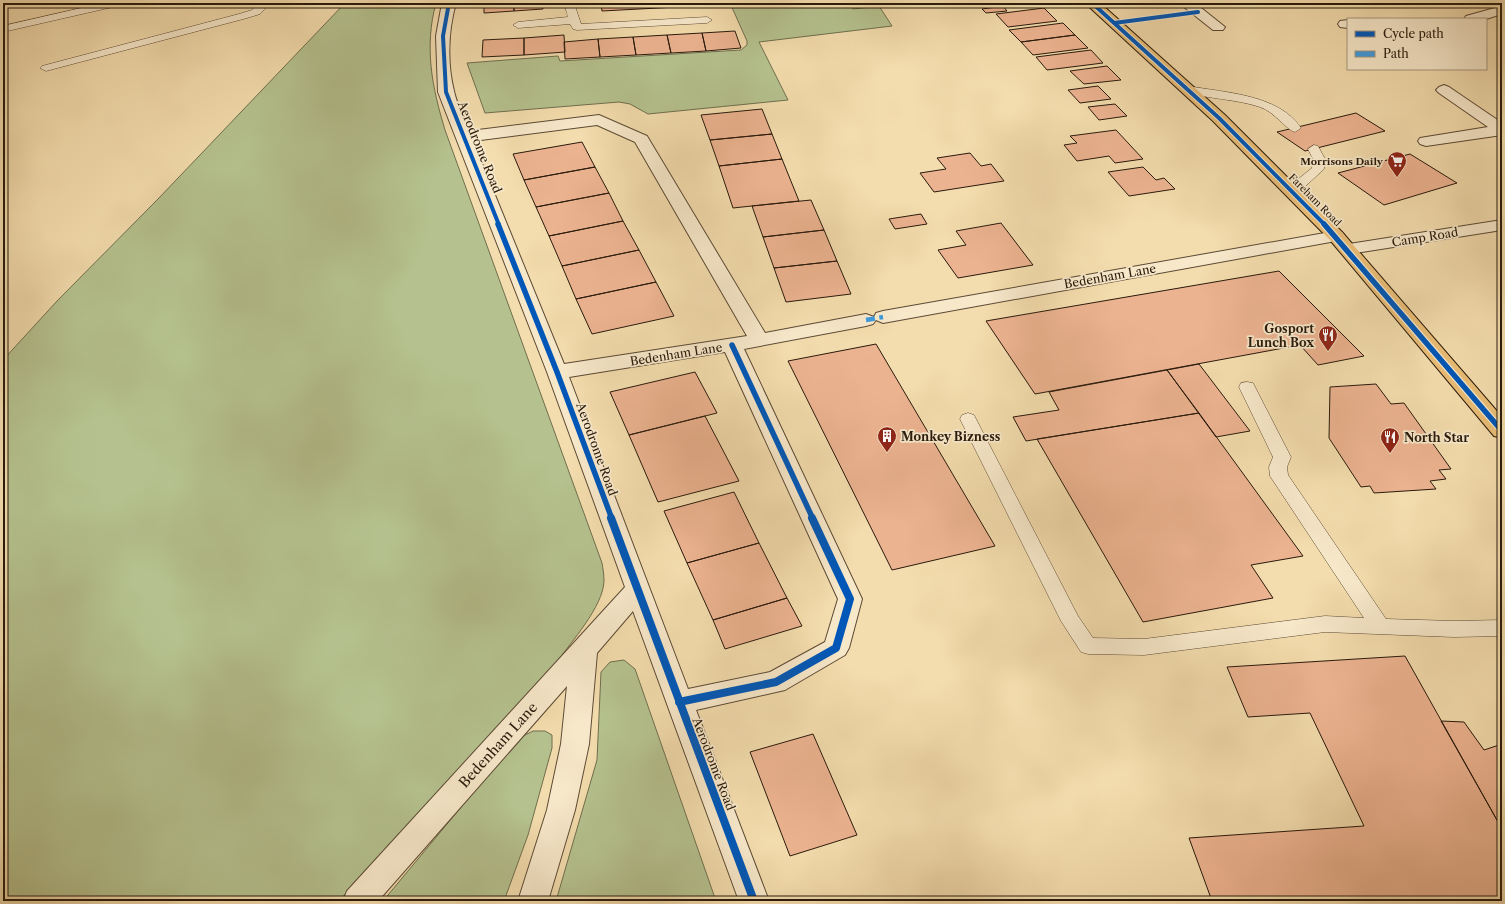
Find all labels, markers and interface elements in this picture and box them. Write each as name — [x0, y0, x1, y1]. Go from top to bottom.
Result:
legend — [1347, 18, 1487, 70]
text: Cycle path — [1383, 26, 1444, 41]
text: Path — [1383, 46, 1409, 61]
street label: Aerodrome Road — [454, 98, 506, 196]
supermarket icon: Morrisons Daily — [1386, 150, 1408, 178]
place label: Morrisons Daily — [1300, 155, 1384, 168]
street label: Fareham Road — [1286, 171, 1344, 229]
street label: Camp Road — [1391, 224, 1460, 250]
street label: Bedenham Lane — [1063, 260, 1158, 291]
place label: Gosport Lunch Box — [1248, 321, 1314, 350]
restaurant icon: Gosport Lunch Box — [1317, 324, 1339, 352]
street label: Bedenham Lane — [629, 339, 724, 369]
street label: Aerodrome Road — [573, 399, 621, 498]
building icon: Monkey Bizness — [876, 425, 898, 453]
restaurant icon: North Star — [1379, 426, 1401, 454]
place label: Monkey Bizness — [901, 429, 1001, 444]
place label: North Star — [1404, 430, 1469, 445]
street label: Bedenham Lane — [455, 698, 541, 791]
street label: Aerodrome Road — [689, 715, 739, 813]

